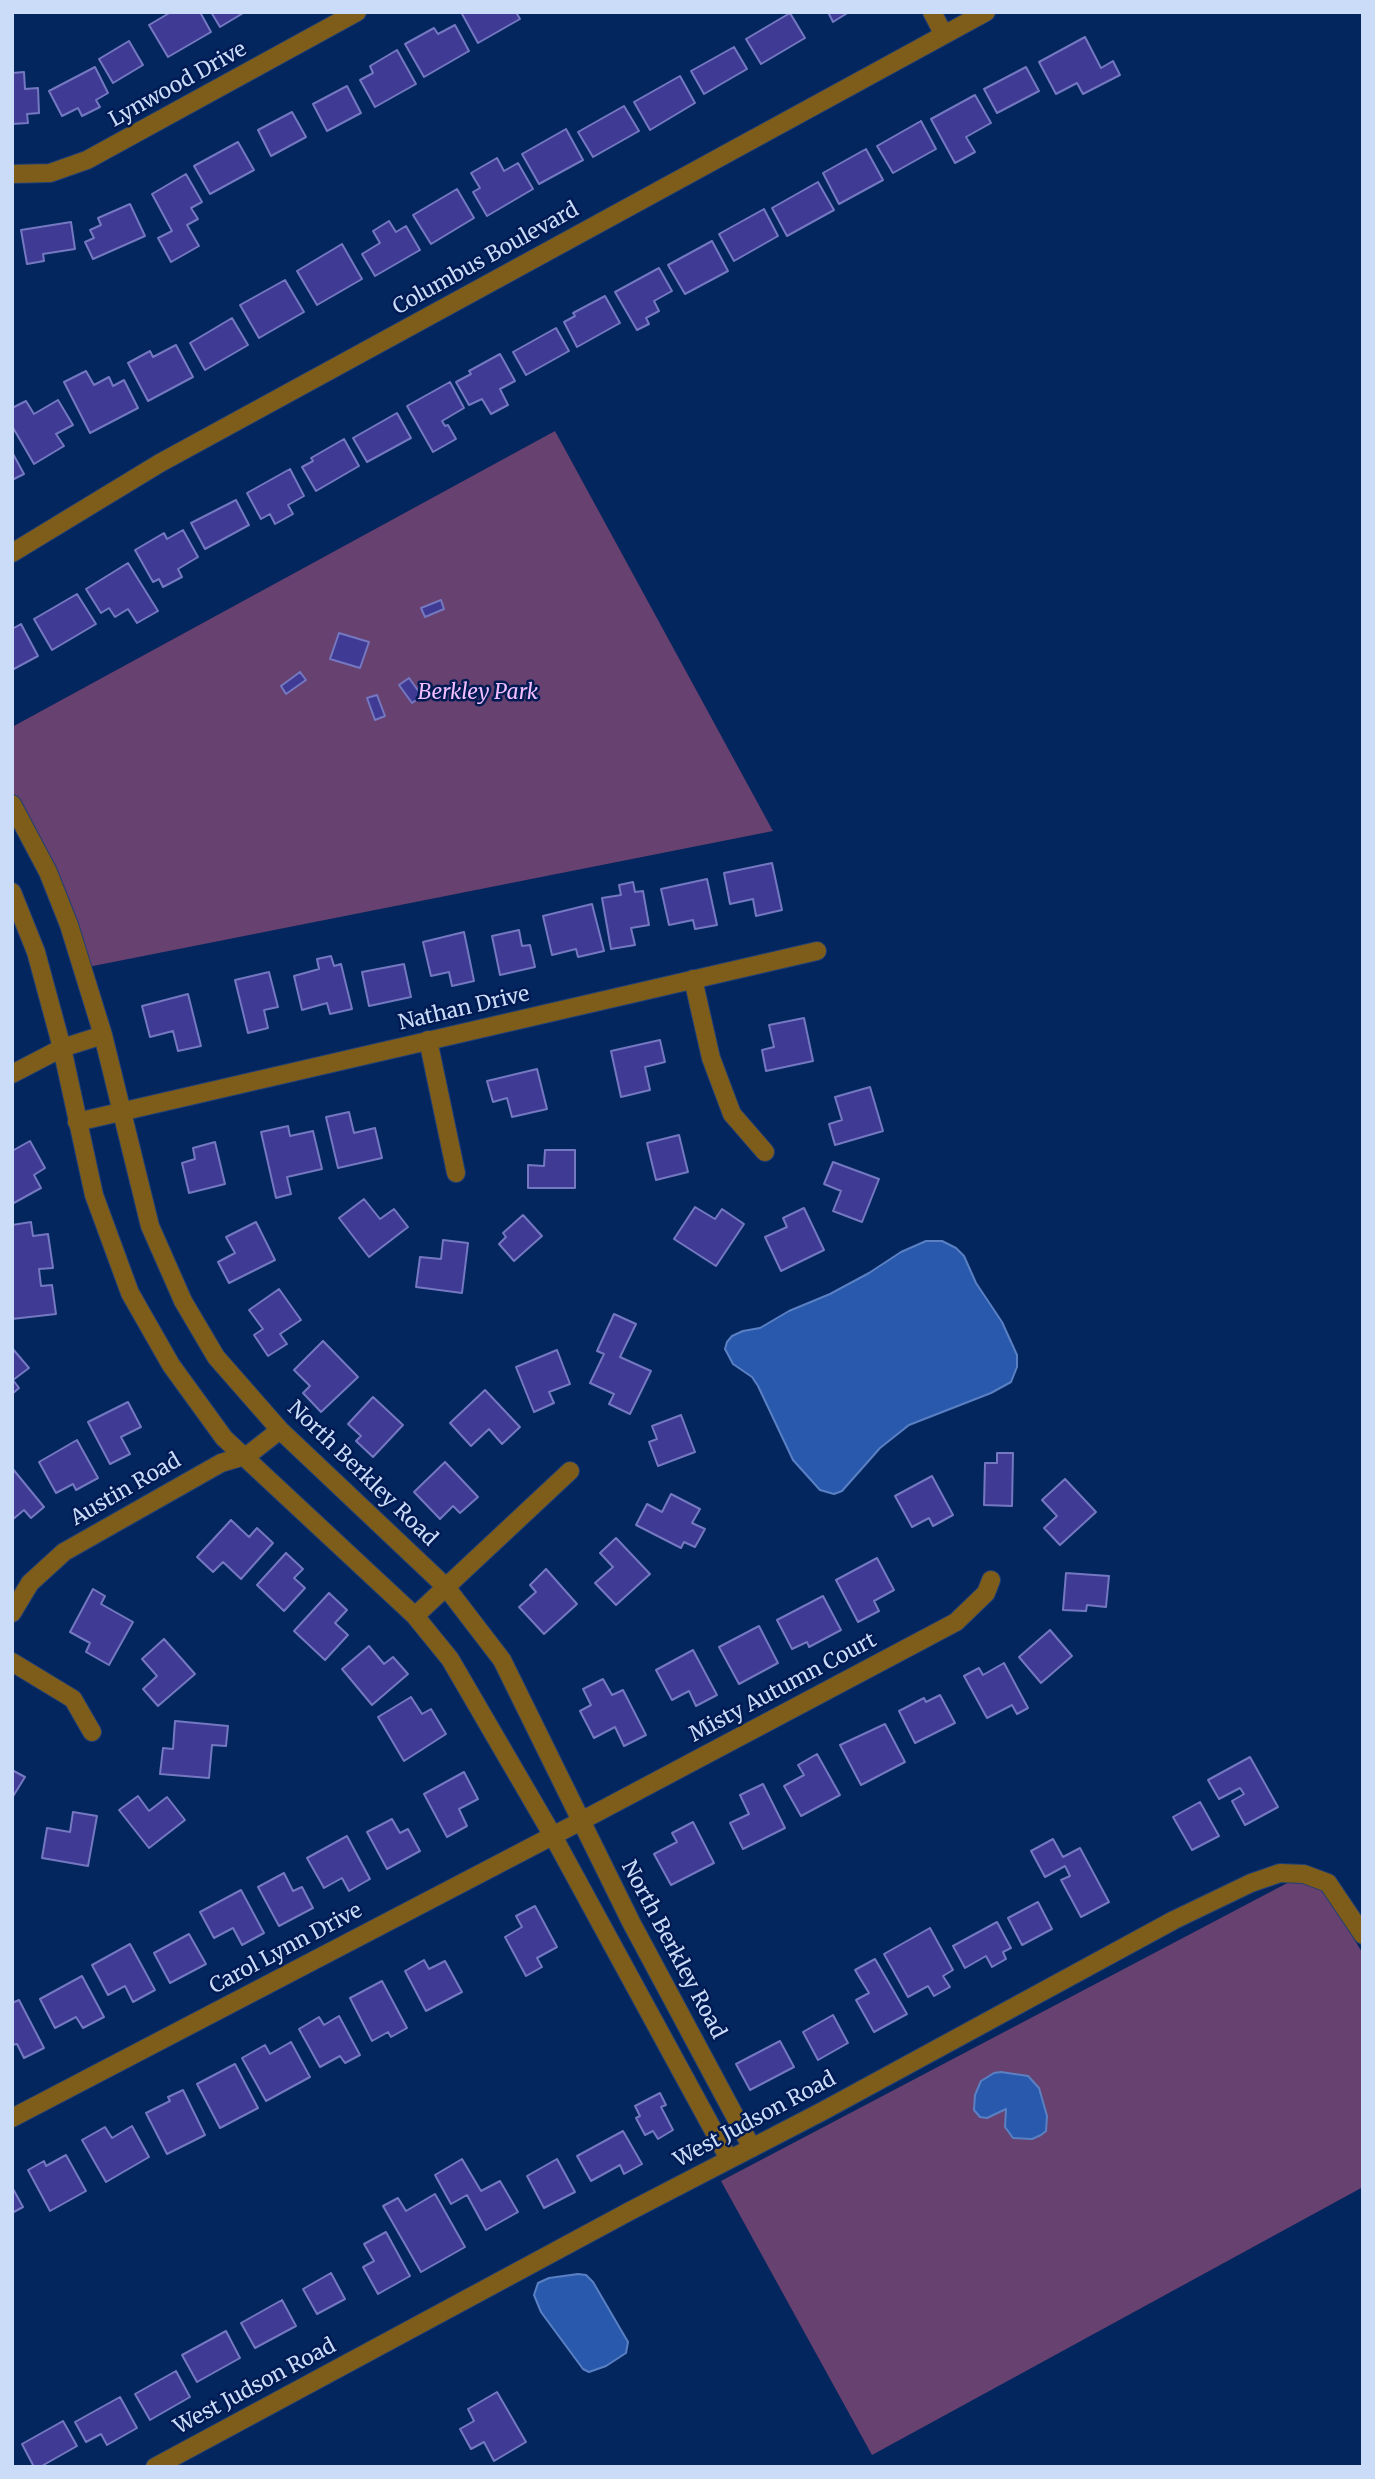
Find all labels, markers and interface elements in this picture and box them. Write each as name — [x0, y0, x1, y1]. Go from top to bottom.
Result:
street label: Lynwood Drive — [105, 37, 251, 133]
street label: Columbus Boulevard — [389, 197, 583, 321]
park label: Berkley Park — [418, 680, 538, 706]
street label: Nathan Drive — [396, 982, 532, 1036]
street label: North Berkley Road — [282, 1396, 442, 1552]
street label: Austin Road — [67, 1448, 185, 1532]
street label: Misty Autumn Court — [685, 1628, 881, 1748]
street label: North Berkley Road — [615, 1857, 731, 2043]
street label: Carol Lynn Drive — [205, 1898, 367, 2000]
street label: West Judson Road — [670, 2067, 840, 2173]
street label: West Judson Road — [170, 2334, 340, 2440]

